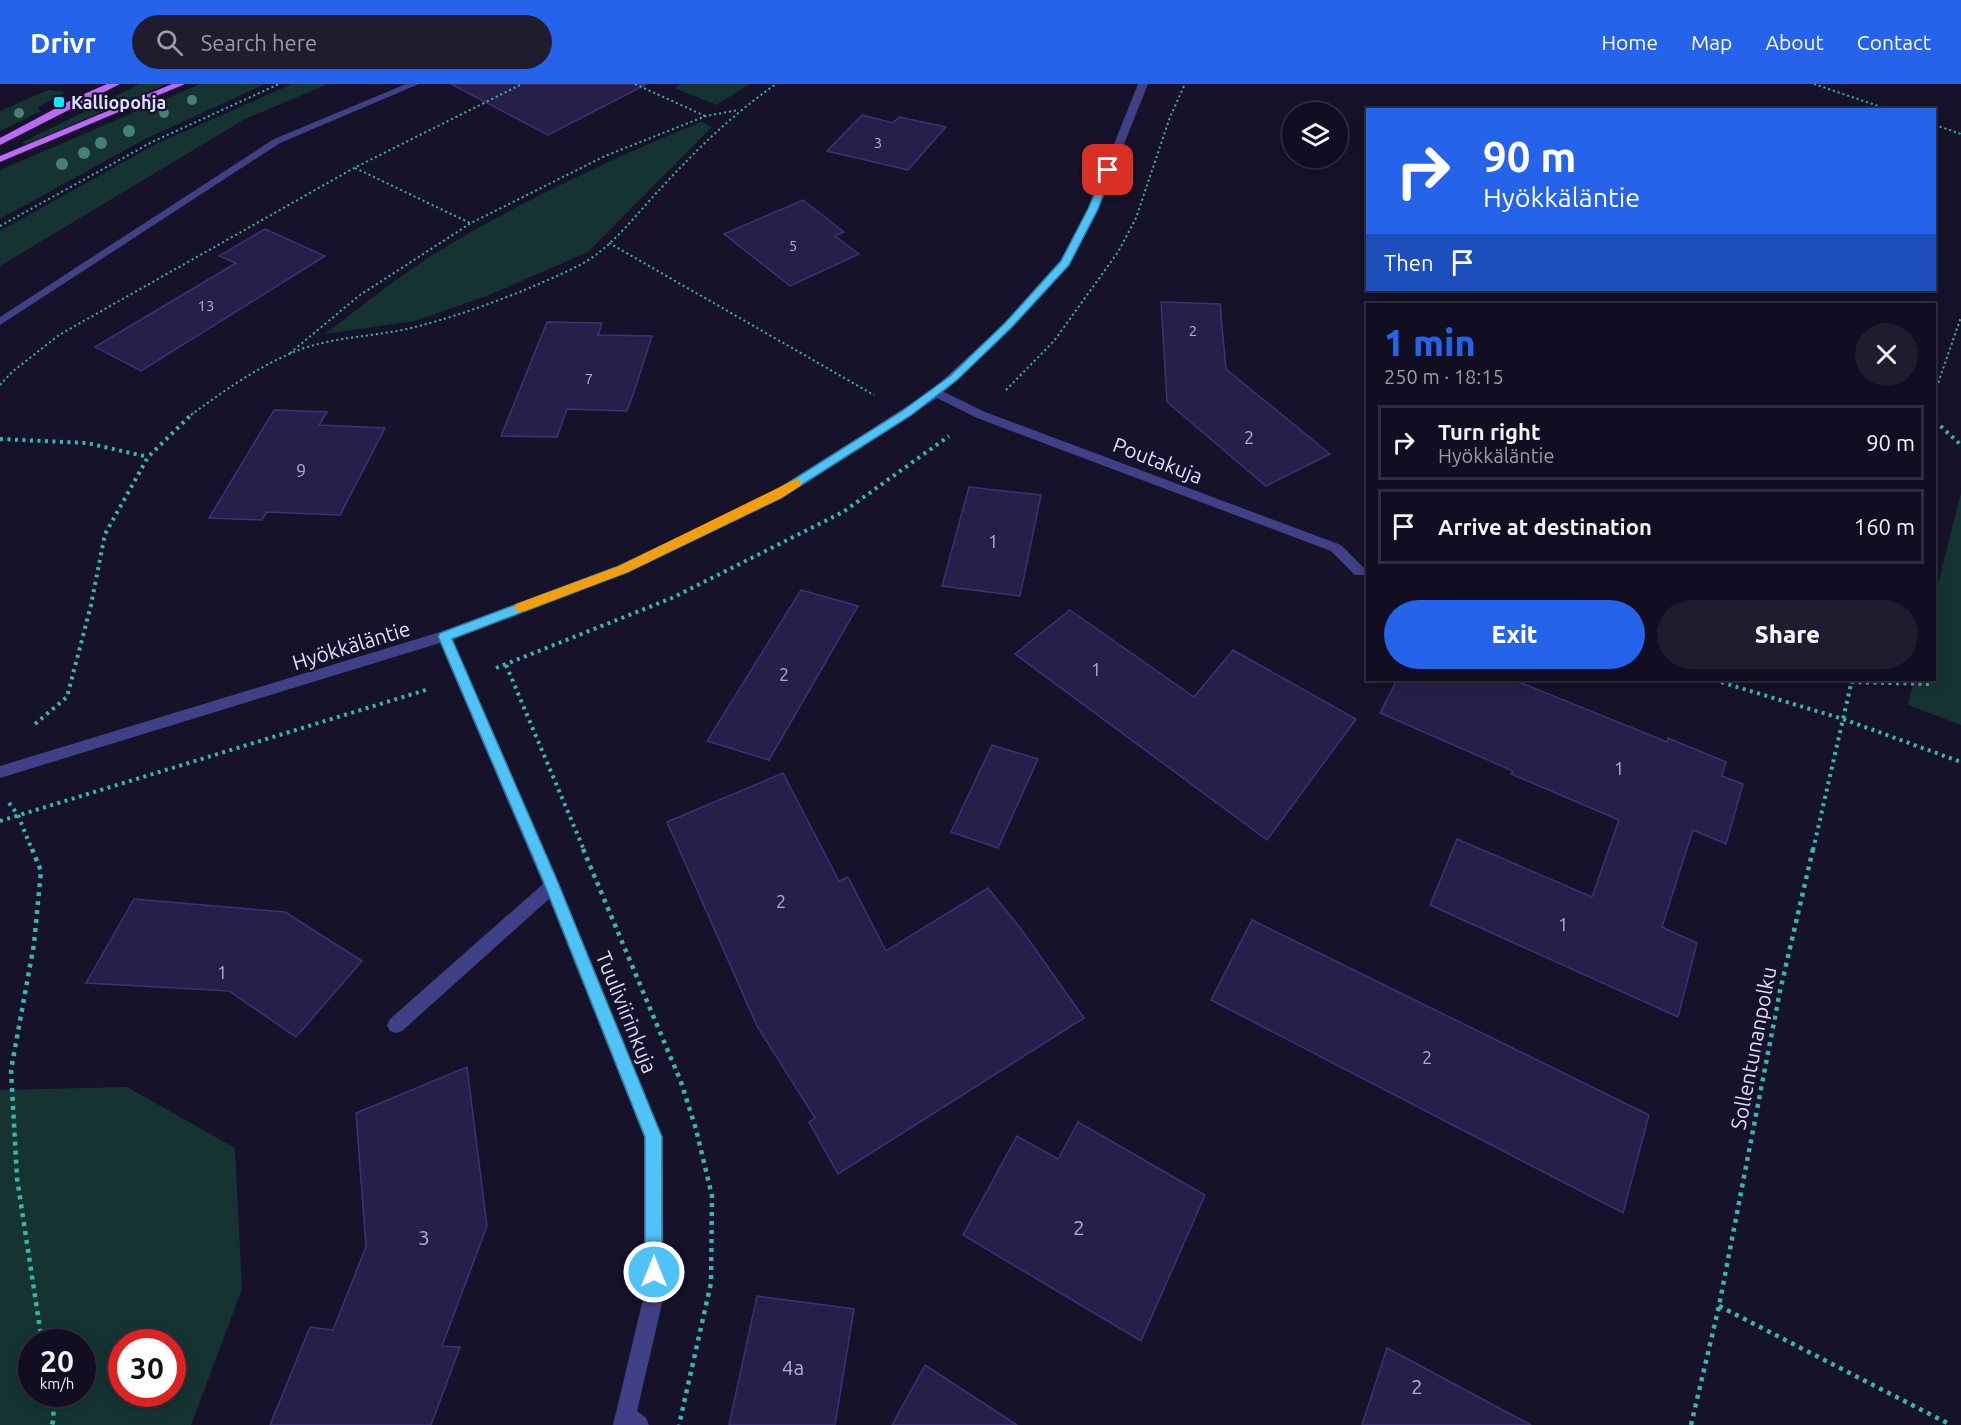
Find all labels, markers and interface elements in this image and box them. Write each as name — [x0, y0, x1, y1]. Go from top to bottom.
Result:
search box — [132, 15, 552, 69]
icon: search — [153, 26, 186, 59]
text: Drivr — [30, 27, 96, 58]
text: Search here — [201, 30, 317, 55]
text: Home — [1601, 30, 1658, 54]
text: Map — [1691, 30, 1732, 54]
text: About — [1765, 30, 1824, 54]
text: Contact — [1857, 30, 1931, 54]
place label: Kalliopohja — [71, 92, 166, 112]
marker: Kalliopohja — [52, 95, 66, 109]
map controls — [1282, 102, 1348, 168]
button: layers — [1282, 102, 1348, 168]
icon: right — [1384, 132, 1462, 210]
text: 90 m — [1483, 133, 1577, 180]
house number: 3 — [874, 134, 882, 151]
pin — [1082, 144, 1133, 195]
icon: arrive — [1091, 153, 1124, 186]
text: Hyökkäläntie — [1483, 182, 1640, 212]
house number: 5 — [789, 237, 797, 254]
icon: arrive — [1446, 246, 1479, 279]
text: Then — [1384, 250, 1434, 275]
house number: 13 — [198, 297, 214, 314]
house number: 2 — [1189, 322, 1197, 339]
text: 1 min — [1384, 322, 1476, 363]
button: close — [1855, 323, 1918, 386]
text: 250 m · 18:15 — [1384, 365, 1504, 388]
house number: 7 — [585, 370, 593, 387]
text: Turn right — [1438, 419, 1540, 444]
icon: right — [1387, 426, 1420, 459]
house number: 2 — [1244, 427, 1254, 447]
text: 90 m — [1866, 430, 1915, 455]
street label: Poutakuja — [1110, 432, 1206, 488]
text: Hyökkäläntie — [1438, 444, 1554, 467]
house number: 9 — [296, 460, 306, 480]
icon: arrive — [1387, 510, 1420, 543]
text: Arrive at destination — [1438, 514, 1652, 539]
text: 160 m — [1854, 514, 1915, 539]
house number: 1 — [988, 531, 998, 551]
button: Exit — [1384, 600, 1645, 669]
button: Share — [1657, 600, 1918, 669]
street label: Hyökkäläntie — [289, 616, 413, 674]
house number: 1 — [1091, 659, 1101, 679]
house number: 2 — [779, 664, 789, 684]
house number: 1 — [1614, 758, 1624, 778]
house number: 2 — [776, 891, 786, 911]
house number: 1 — [1558, 914, 1568, 934]
street label: Tuuliviirinkuja — [592, 947, 662, 1077]
house number: 1 — [217, 962, 227, 982]
street label: Sollentunanpolku — [1725, 964, 1781, 1132]
house number: 2 — [1422, 1047, 1432, 1067]
house number: 2 — [1073, 1215, 1085, 1239]
house number: 3 — [418, 1225, 430, 1249]
position arrow — [622, 1240, 686, 1304]
speed limit sign: 30 — [108, 1329, 186, 1407]
text: 20 — [40, 1344, 74, 1378]
house number: 4a — [782, 1355, 804, 1379]
house number: 2 — [1411, 1374, 1423, 1398]
text: km/h — [40, 1375, 74, 1392]

